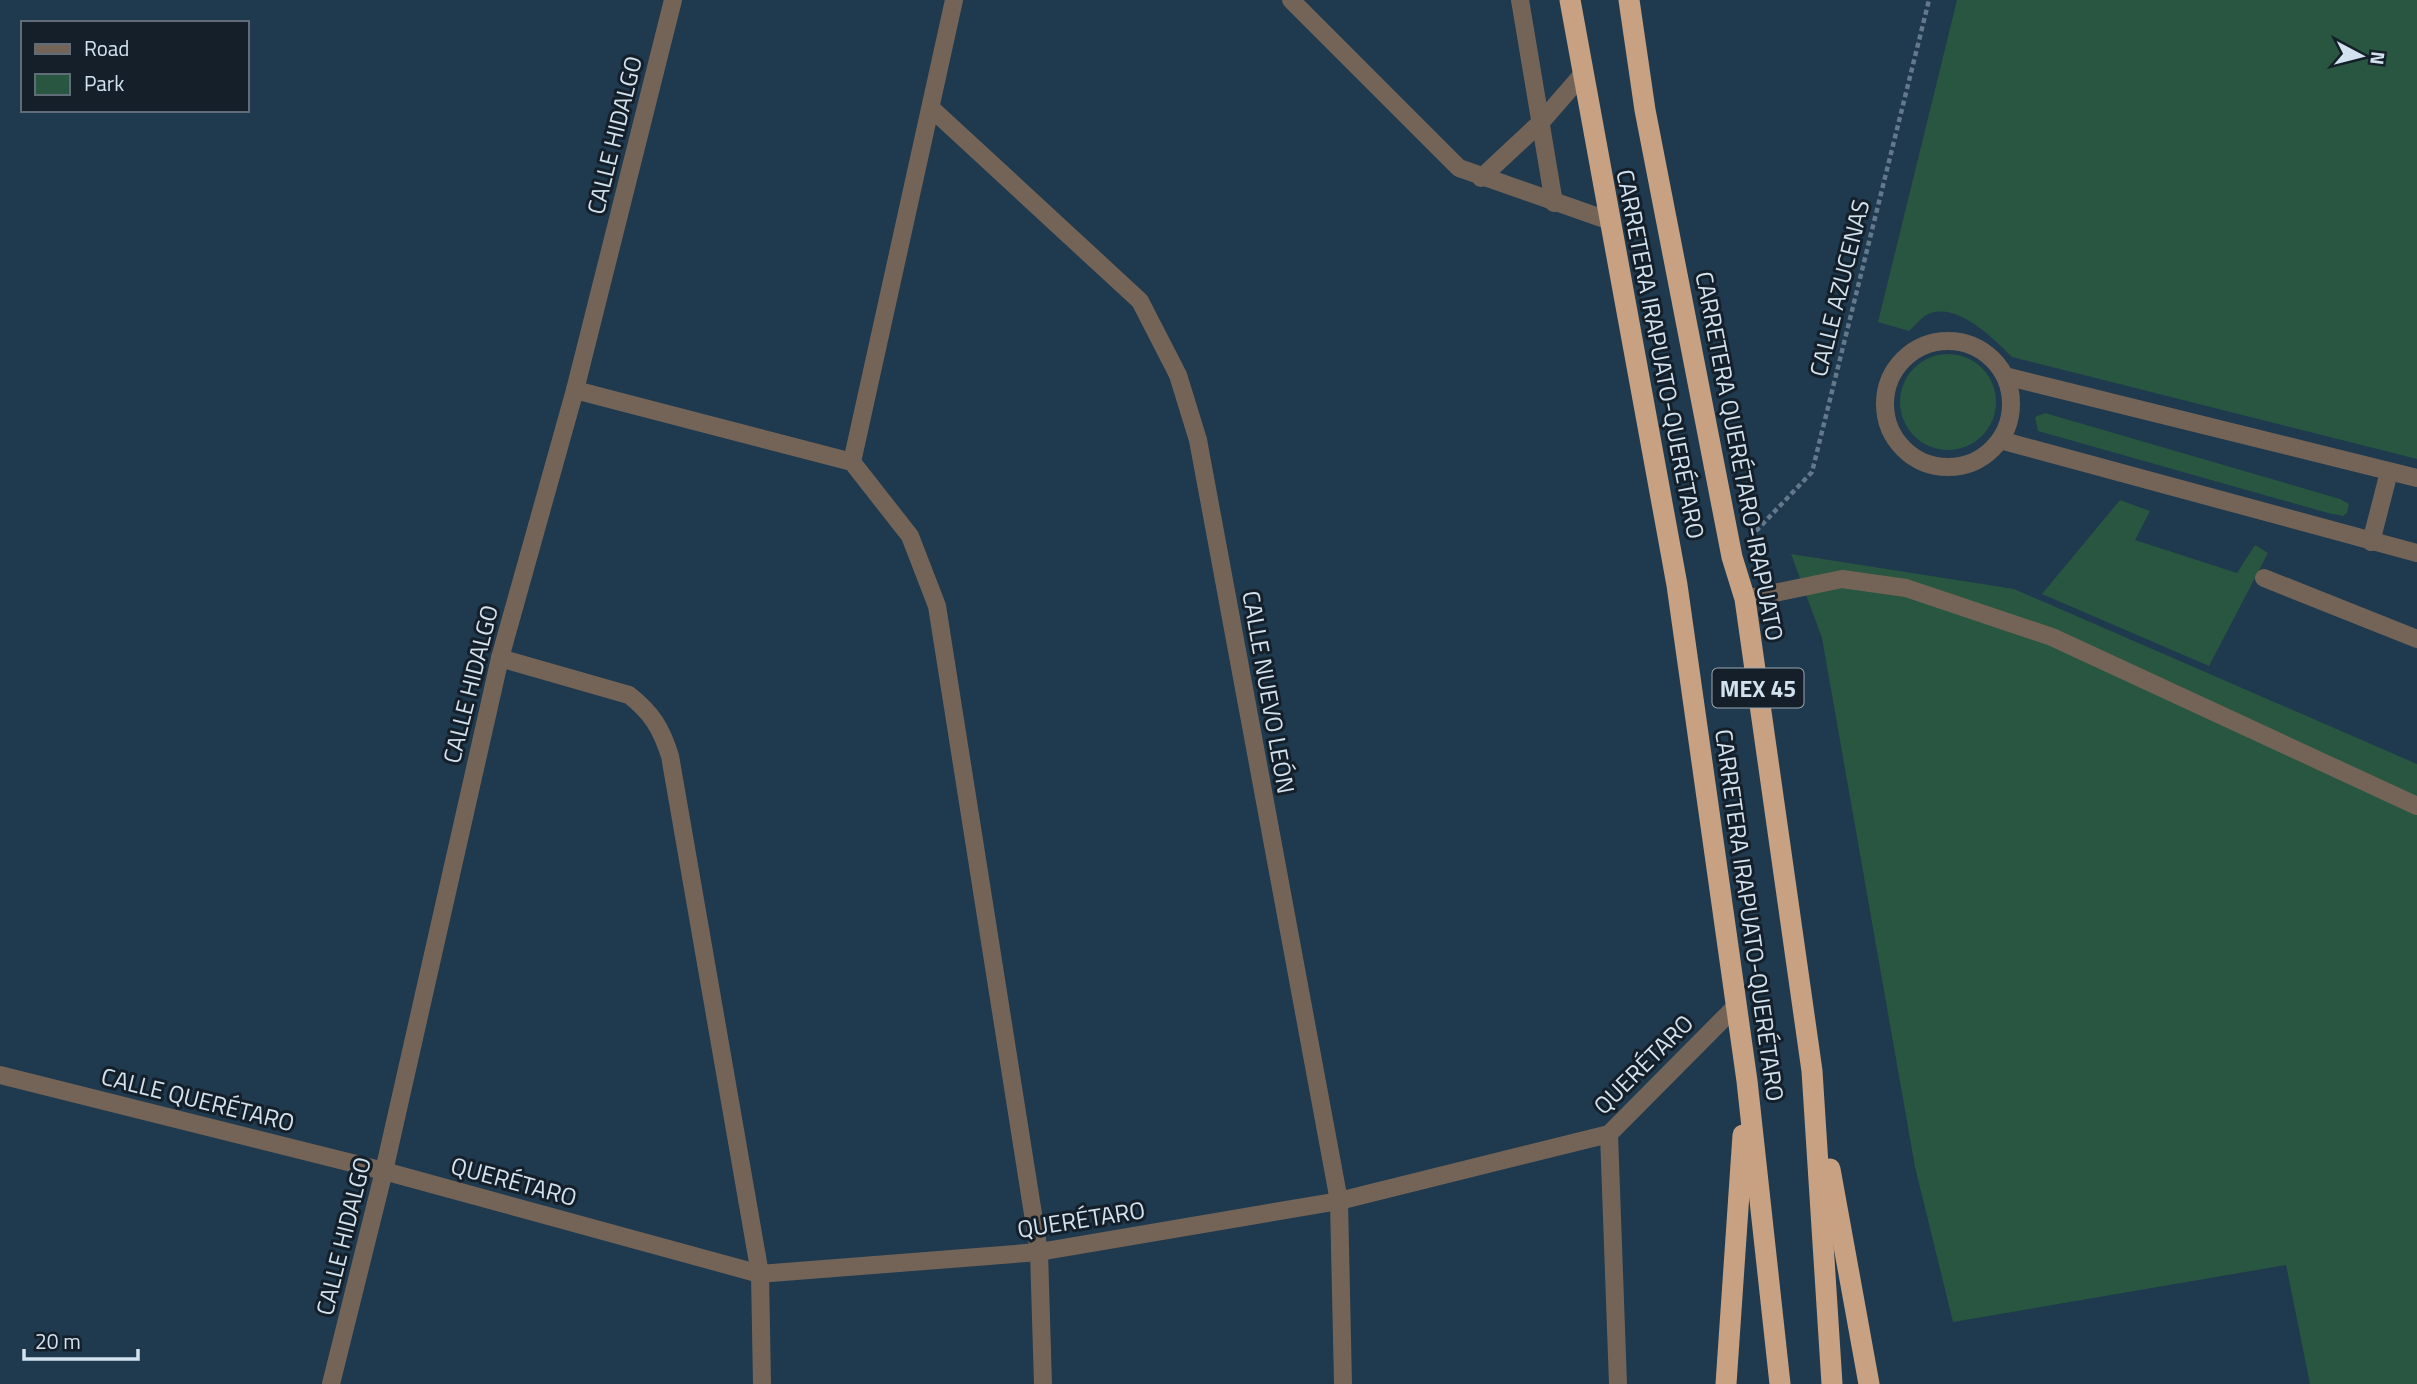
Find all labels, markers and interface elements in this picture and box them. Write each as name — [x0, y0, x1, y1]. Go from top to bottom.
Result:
legend — [21, 21, 248, 112]
north arrow — [2326, 21, 2396, 91]
text: Road — [84, 32, 129, 64]
text: N — [2363, 50, 2394, 66]
street label: CALLE HIDALGO — [577, 52, 651, 218]
text: Park — [84, 67, 124, 99]
street label: CARRETERA IRAPUATO-QUERÉTARO — [1608, 166, 1714, 542]
street label: CALLE AZUCENAS — [1800, 196, 1878, 380]
street label: CARRETERA QUERÉTARO-IRAPUATO — [1687, 268, 1793, 644]
street label: CALLE NUEVO LEÓN — [1233, 588, 1305, 796]
street label: CALLE HIDALGO — [433, 601, 507, 767]
road number: MEX 45 — [1712, 668, 1803, 708]
street label: CARRETERA IRAPUATO-QUERÉTARO — [1706, 727, 1794, 1103]
street label: QUERÉTARO — [1585, 1006, 1701, 1122]
street label: CALLE QUERÉTARO — [98, 1058, 298, 1140]
street label: QUERÉTARO — [447, 1147, 581, 1215]
street label: CALLE HIDALGO — [306, 1153, 380, 1319]
street label: QUERÉTARO — [1014, 1191, 1148, 1247]
scale bar — [24, 1318, 138, 1362]
text: 20 m — [35, 1325, 81, 1357]

